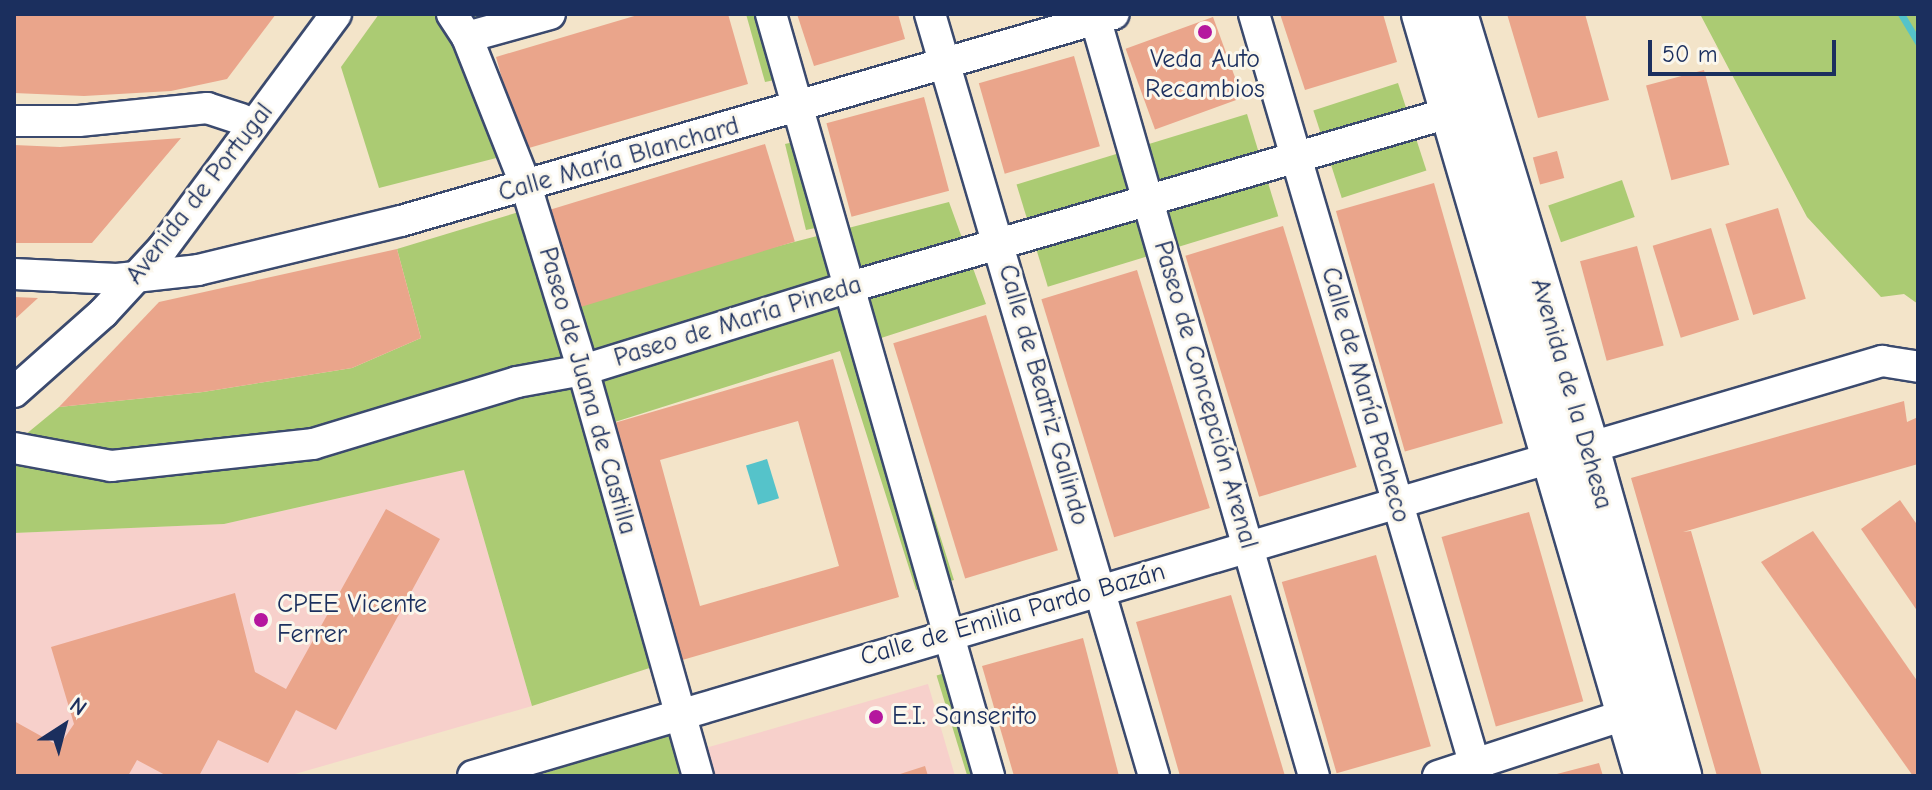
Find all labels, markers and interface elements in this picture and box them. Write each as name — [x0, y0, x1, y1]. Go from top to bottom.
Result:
marker: Veda Auto Recambios — [1196, 23, 1214, 41]
scale bar — [1652, 24, 1840, 74]
text: 50 m — [1662, 40, 1718, 68]
place label: Veda Auto Recambios — [1145, 44, 1265, 106]
street label: Avenida de Portugal — [120, 97, 280, 291]
street label: Calle María Blanchard — [495, 111, 743, 209]
street label: Paseo de Concepción Arenal — [1146, 238, 1264, 552]
street label: Paseo de Juana de Castilla — [531, 244, 643, 538]
street label: Calle de Beatriz Galindo — [991, 261, 1095, 529]
street label: Calle de María Pacheco — [1314, 264, 1416, 526]
street label: Paseo de María Pineda — [610, 269, 866, 375]
street label: Avenida de la Dehesa — [1523, 275, 1619, 513]
street label: Calle de Emilia Pardo Bazán — [857, 557, 1169, 673]
place label: CPEE Vicente Ferrer — [277, 589, 427, 650]
marker: CPEE Vicente Ferrer — [252, 611, 270, 629]
north arrow — [24, 686, 104, 766]
text: N — [65, 692, 92, 721]
place label: E.I. Sanserito — [892, 701, 1037, 733]
marker: E.I. Sanserito — [867, 708, 885, 726]

